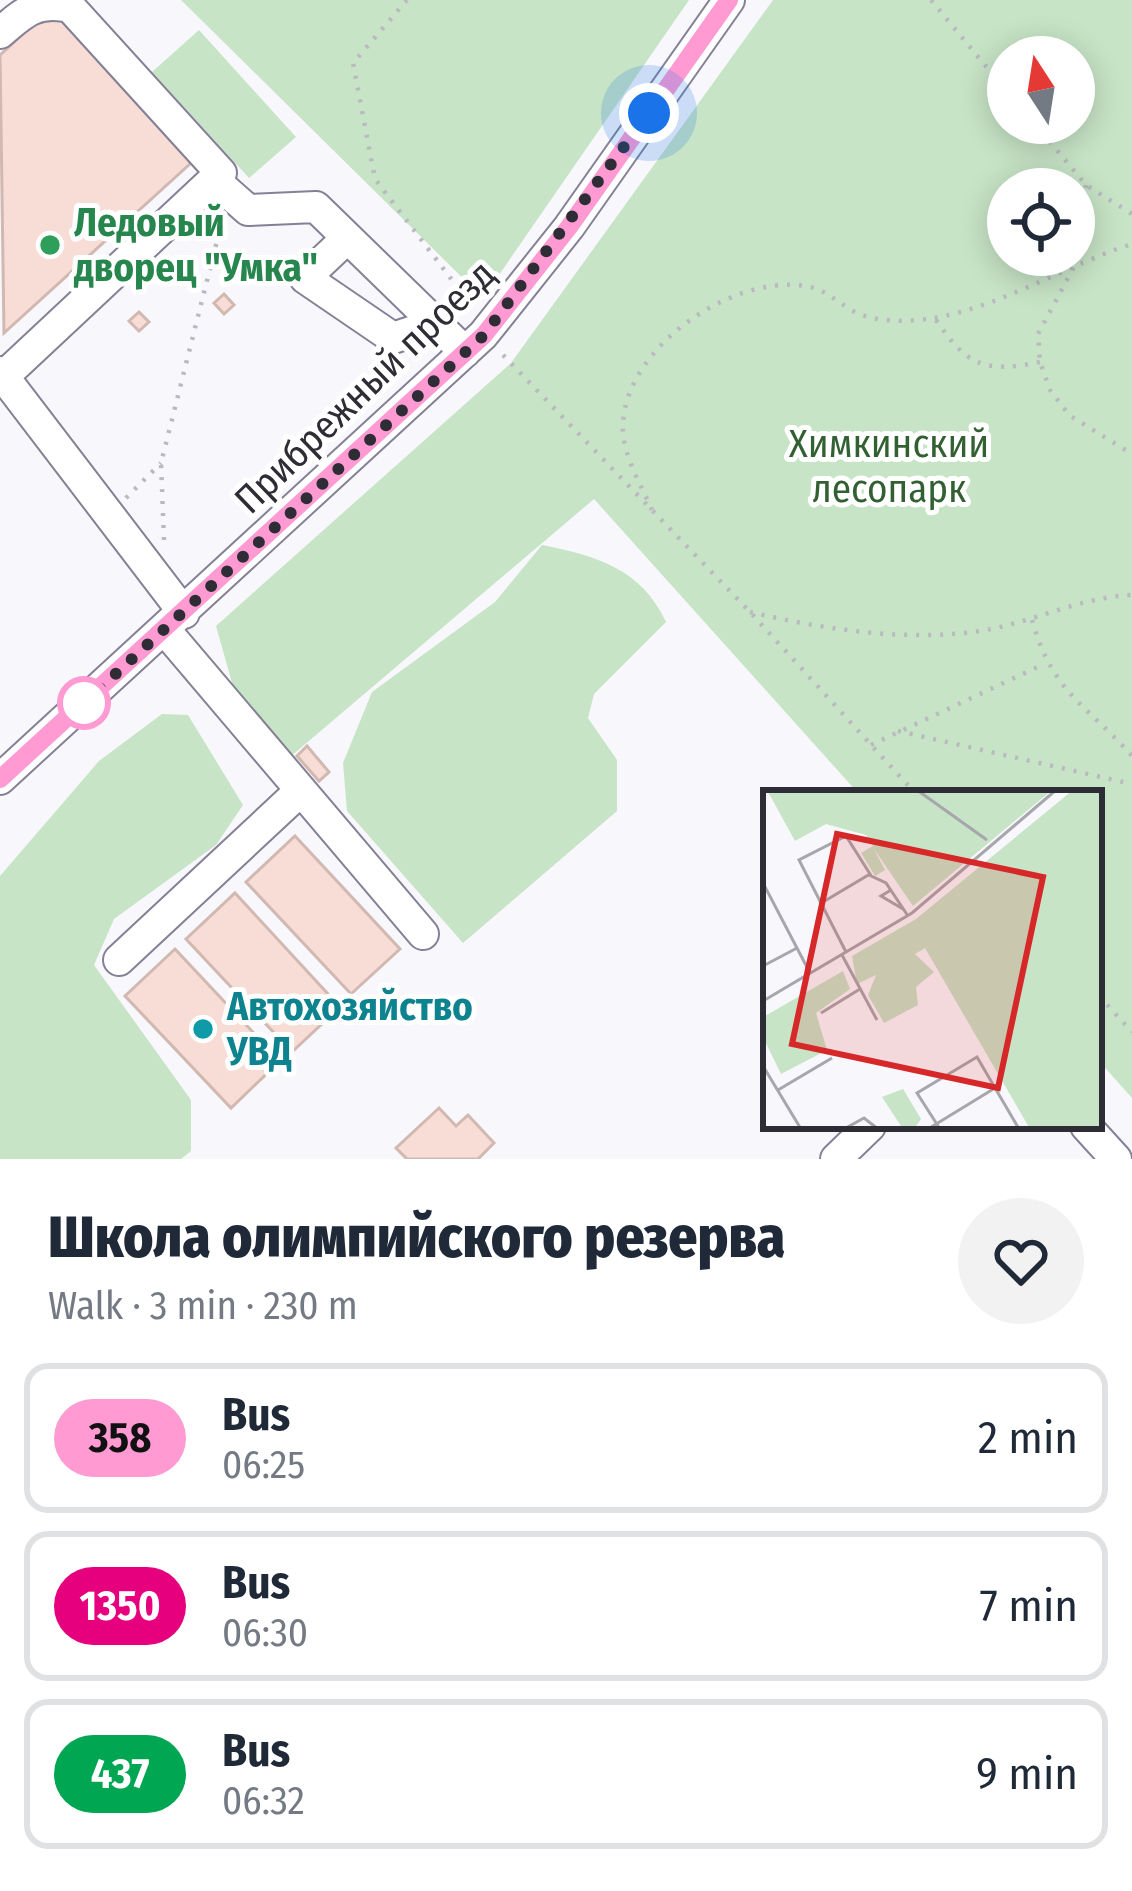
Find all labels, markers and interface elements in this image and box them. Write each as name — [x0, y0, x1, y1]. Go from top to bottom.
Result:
north arrow — [987, 36, 1095, 144]
map controls — [987, 36, 1095, 276]
your location — [619, 83, 679, 143]
button: locate — [987, 168, 1095, 276]
place label: Ледовый дворец "Умка" — [73, 200, 318, 291]
marker: Ледовый дворец "Умка" — [37, 232, 63, 258]
street label: Прибрежный проезд — [225, 251, 505, 523]
park label: Химкинский лесопарк — [789, 421, 989, 512]
unlabelled marker — [59, 678, 109, 728]
inset map — [763, 790, 1102, 1129]
place label: Автохозяйство УВД — [226, 984, 473, 1075]
marker: Автохозяйство УВД — [190, 1016, 216, 1042]
button: heart — [958, 1198, 1084, 1324]
text: Школа олимпийского резерва — [48, 1204, 785, 1272]
text: Walk · 3 min · 230 m — [48, 1283, 358, 1329]
text: Bus — [222, 1388, 290, 1442]
text: 2 min — [978, 1411, 1078, 1465]
text: 358 — [89, 1413, 151, 1463]
text: 06:25 — [222, 1442, 305, 1488]
text: Bus — [222, 1556, 290, 1610]
text: 7 min — [980, 1579, 1078, 1633]
text: 1350 — [79, 1581, 161, 1631]
text: 06:30 — [222, 1610, 308, 1656]
text: Bus — [222, 1724, 290, 1778]
text: 9 min — [976, 1747, 1078, 1801]
text: 437 — [91, 1749, 149, 1799]
text: 06:32 — [222, 1778, 305, 1824]

